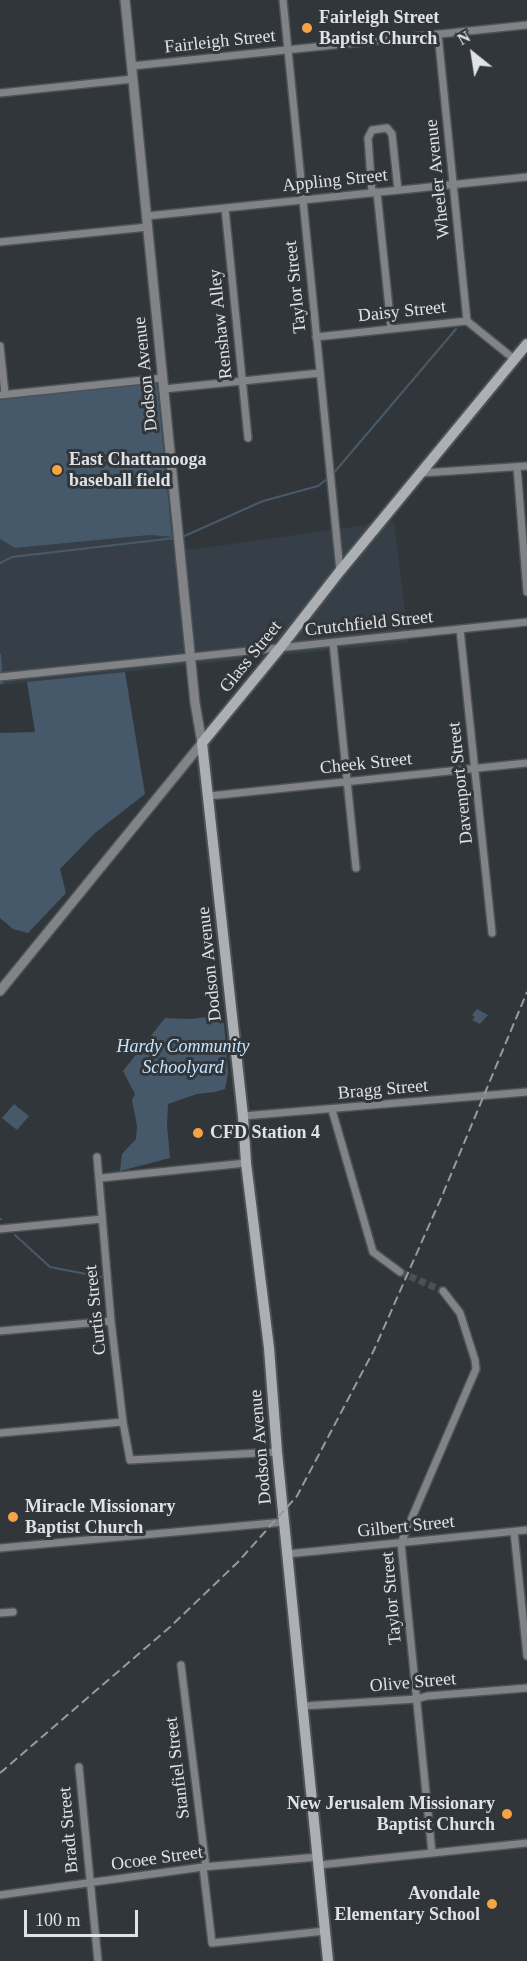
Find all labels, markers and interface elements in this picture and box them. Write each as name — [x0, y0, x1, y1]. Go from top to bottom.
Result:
place label: Fairleigh Street Baptist Church — [319, 7, 439, 50]
marker: Fairleigh Street Baptist Church — [300, 21, 314, 35]
north arrow — [443, 24, 503, 84]
street label: Fairleigh Street — [163, 25, 277, 59]
text: N — [454, 28, 473, 48]
street label: Wheeler Avenue — [421, 118, 455, 240]
street label: Appling Street — [281, 165, 389, 197]
street label: Taylor Street — [280, 240, 312, 334]
street label: Renshaw Alley — [204, 268, 238, 380]
street label: Daisy Street — [357, 297, 447, 327]
street label: Dodson Avenue — [129, 316, 163, 432]
place label: East Chattanooga baseball field — [69, 449, 207, 492]
marker: East Chattanooga baseball field — [50, 463, 64, 477]
street label: Crutchfield Street — [304, 607, 434, 641]
street label: Glass Street — [215, 617, 287, 697]
street label: Davenport Street — [444, 721, 478, 845]
street label: Cheek Street — [319, 748, 413, 780]
street label: Dodson Avenue — [193, 906, 227, 1022]
park label: Hardy Community Schoolyard — [117, 1036, 249, 1078]
street label: Bragg Street — [337, 1075, 429, 1105]
place label: CFD Station 4 — [210, 1122, 320, 1144]
marker: CFD Station 4 — [191, 1126, 205, 1140]
street label: Curtis Street — [81, 1264, 111, 1356]
street label: Dodson Avenue — [245, 1389, 277, 1505]
place label: Miracle Missionary Baptist Church — [25, 1496, 175, 1538]
marker: Miracle Missionary Baptist Church — [6, 1510, 20, 1524]
street label: Gilbert Street — [356, 1511, 456, 1543]
street label: Taylor Street — [377, 1551, 407, 1645]
street label: Olive Street — [369, 1668, 457, 1698]
street label: Stanfiel Street — [161, 1716, 195, 1820]
street label: Bradt Street — [54, 1786, 84, 1874]
place label: New Jerusalem Missionary Baptist Church — [287, 1793, 495, 1836]
marker: New Jerusalem Missionary Baptist Church — [500, 1807, 514, 1821]
street label: Ocoee Street — [110, 1842, 204, 1876]
place label: Avondale Elementary School — [335, 1883, 480, 1926]
marker: Avondale Elementary School — [485, 1897, 499, 1911]
scale bar — [27, 1898, 141, 1936]
text: 100 m — [35, 1910, 81, 1930]

